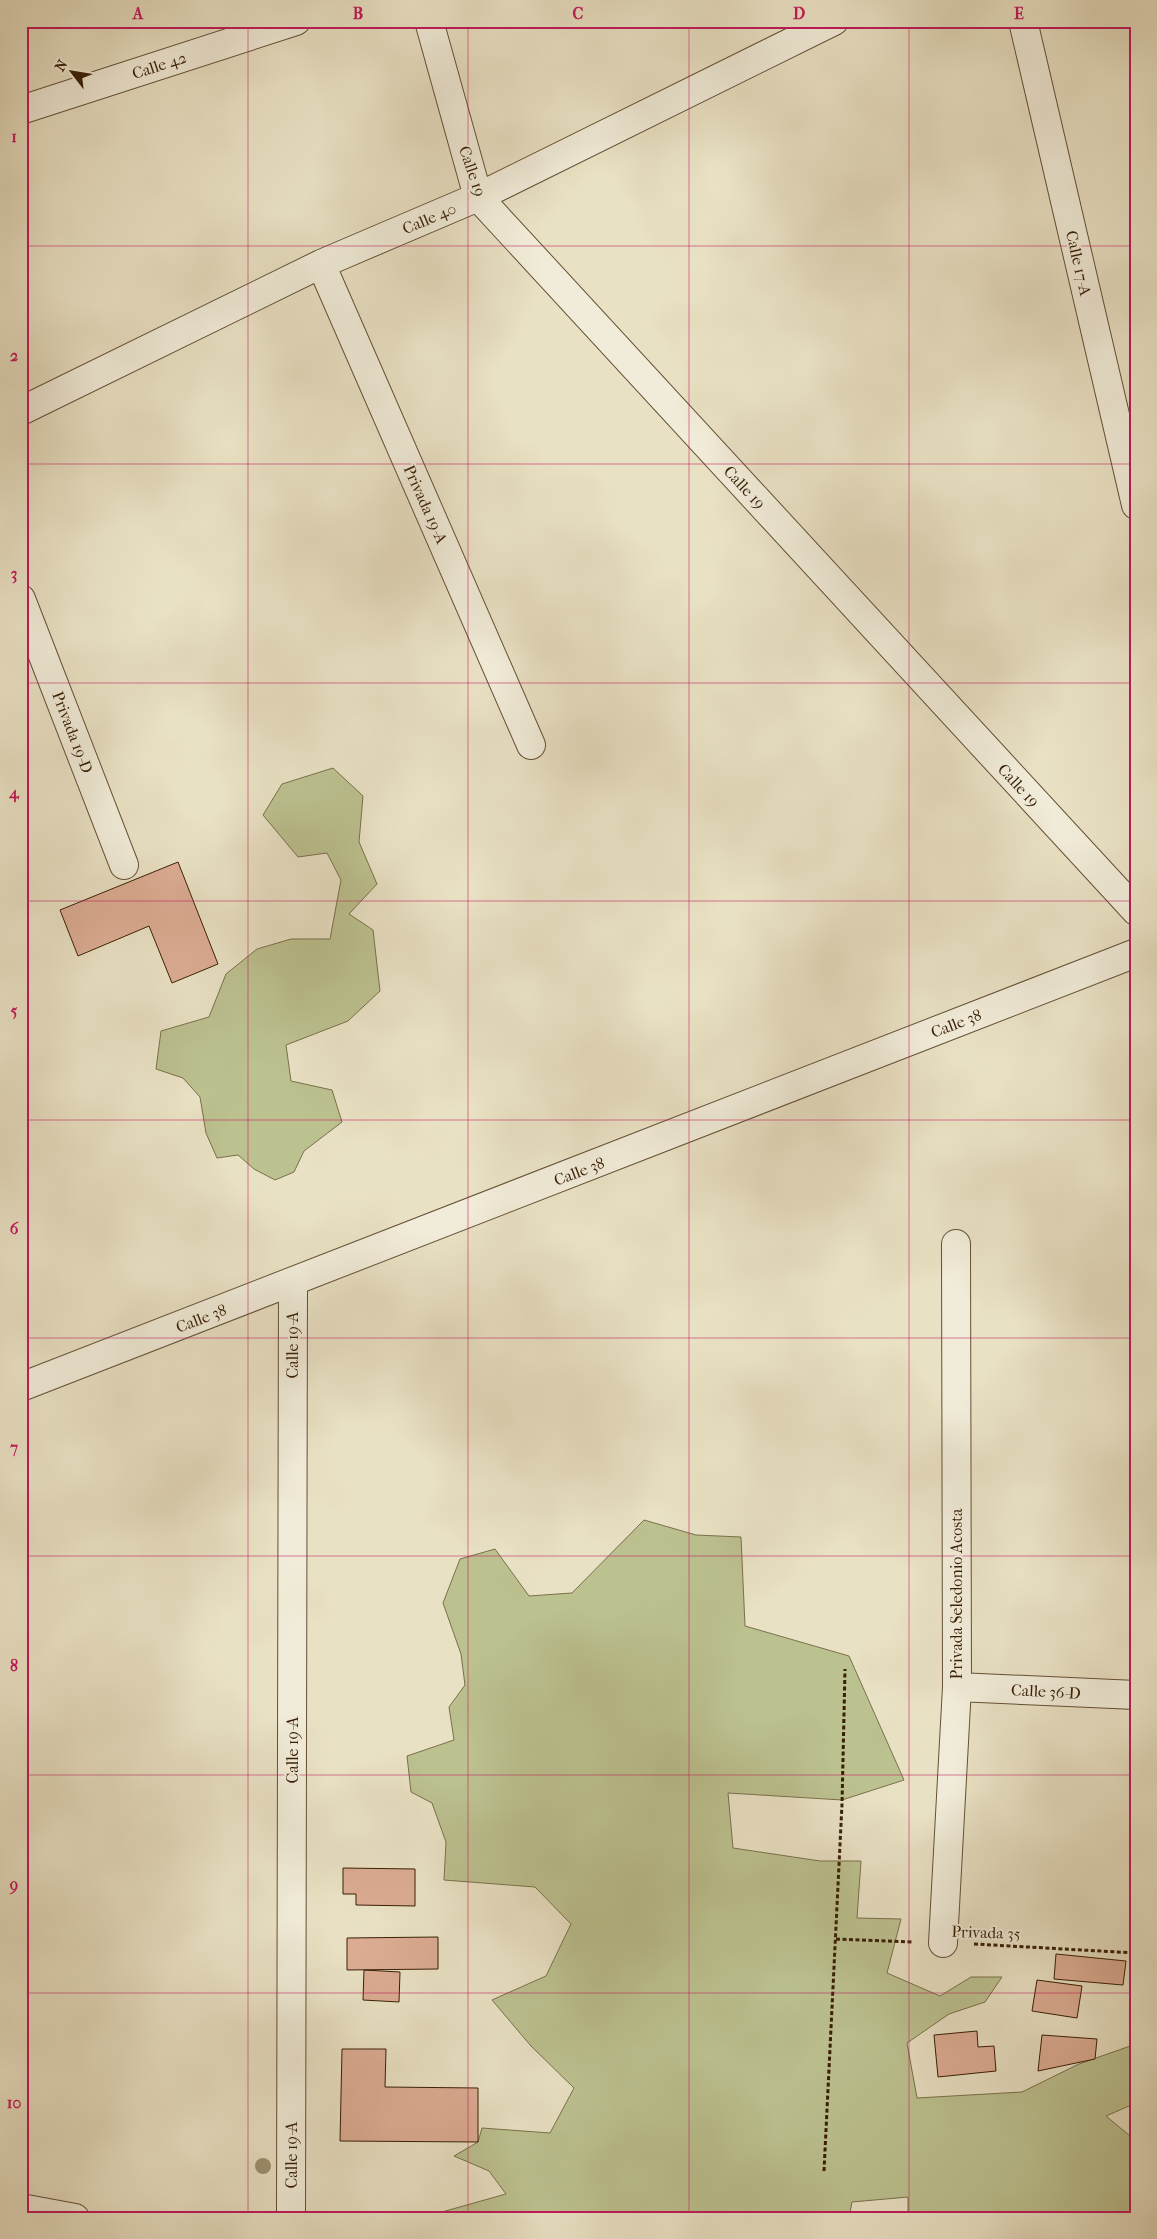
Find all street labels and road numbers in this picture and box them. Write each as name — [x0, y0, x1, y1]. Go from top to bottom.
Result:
street label: Calle 42 — [130, 48, 189, 83]
street label: Calle 19 — [455, 143, 490, 199]
street label: Calle 40 — [399, 199, 459, 238]
street label: Calle 17-A — [1062, 229, 1095, 298]
street label: Privada 19-A — [400, 462, 452, 547]
street label: Calle 19 — [720, 462, 769, 513]
street label: Privada 19-D — [48, 689, 97, 776]
street label: Calle 19 — [994, 760, 1043, 811]
street label: Calle 38 — [928, 1005, 984, 1042]
street label: Calle 38 — [551, 1153, 607, 1190]
street label: Calle 38 — [173, 1300, 229, 1337]
street label: Calle 19-A — [283, 1311, 302, 1378]
street label: Privada Seledonio Acosta — [947, 1508, 966, 1679]
street label: Calle 36-D — [1011, 1680, 1081, 1703]
street label: Calle 19-A — [283, 1716, 302, 1783]
street label: Privada 35 — [951, 1922, 1021, 1943]
street label: Calle 19-A — [282, 2121, 301, 2188]

